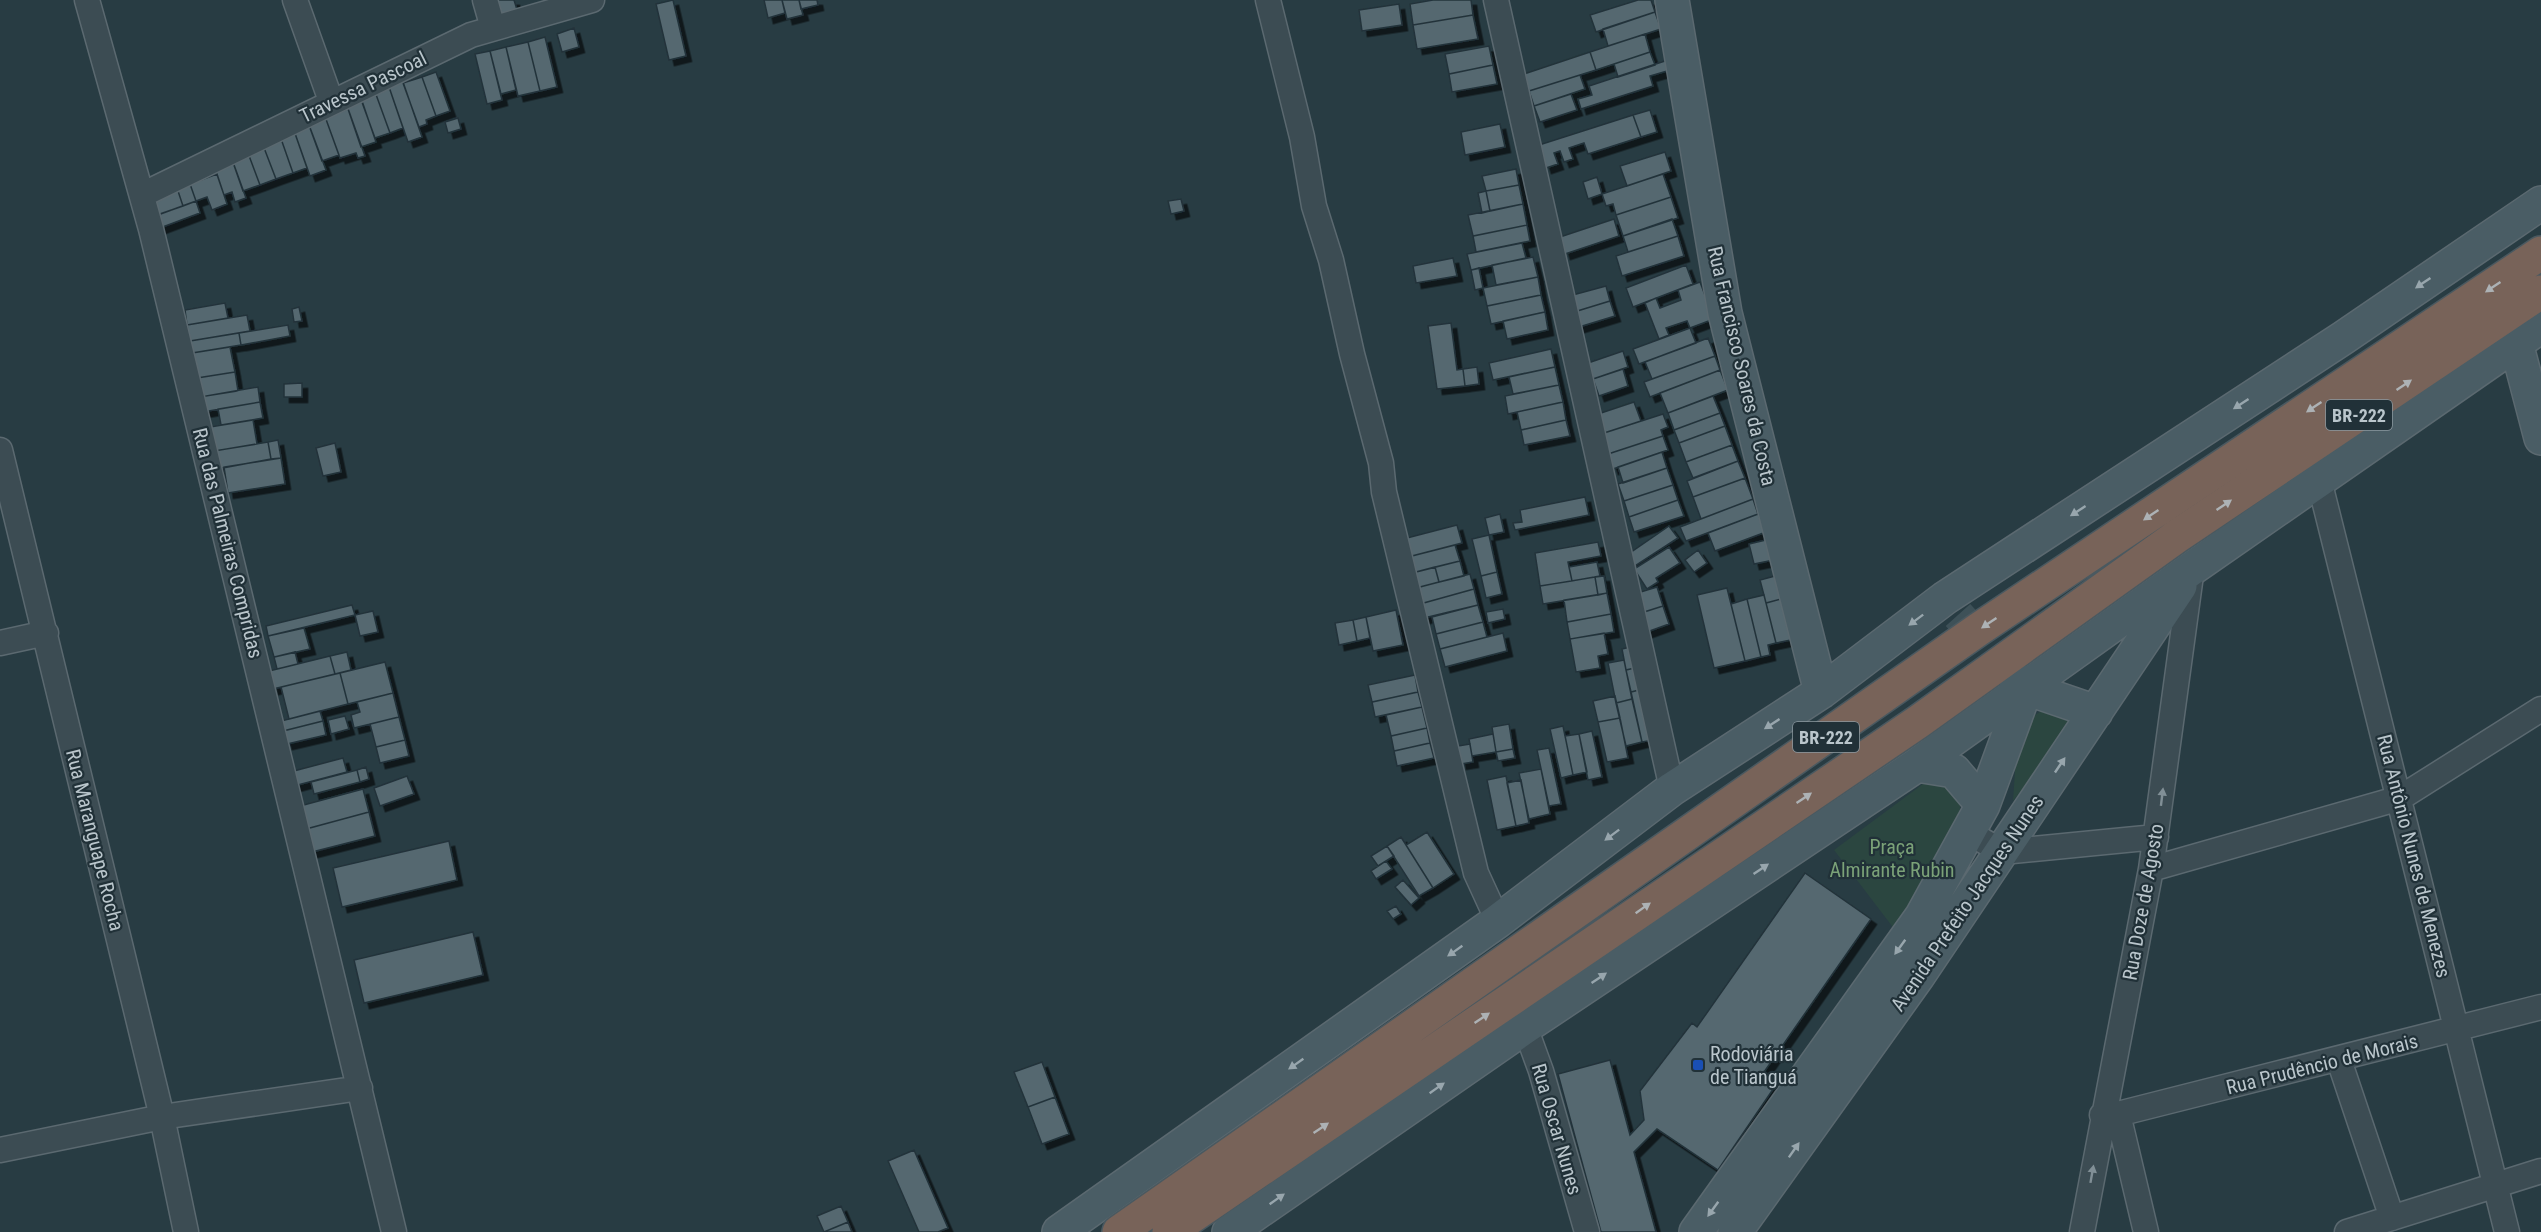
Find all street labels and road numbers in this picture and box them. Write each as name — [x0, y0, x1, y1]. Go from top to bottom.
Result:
street label: Travessa Pascoal — [296, 46, 430, 128]
street label: Rua Francisco Soares da Costa — [1703, 244, 1781, 488]
road number: BR-222 — [2326, 400, 2392, 430]
street label: Rua das Palmeiras Compridas — [188, 425, 268, 661]
road number: BR-222 — [1793, 722, 1859, 752]
street label: Rua Antônio Nunes de Menezes — [2372, 732, 2456, 980]
street label: Rua Maranguape Rocha — [61, 747, 129, 933]
street label: Avenida Prefeito Jacques Nunes — [1886, 790, 2048, 1016]
street label: Rua Doze de Agosto — [2117, 822, 2169, 982]
street label: Rua Prudêncio de Morais — [2224, 1029, 2420, 1099]
street label: Rua Oscar Nunes — [1527, 1061, 1587, 1197]

